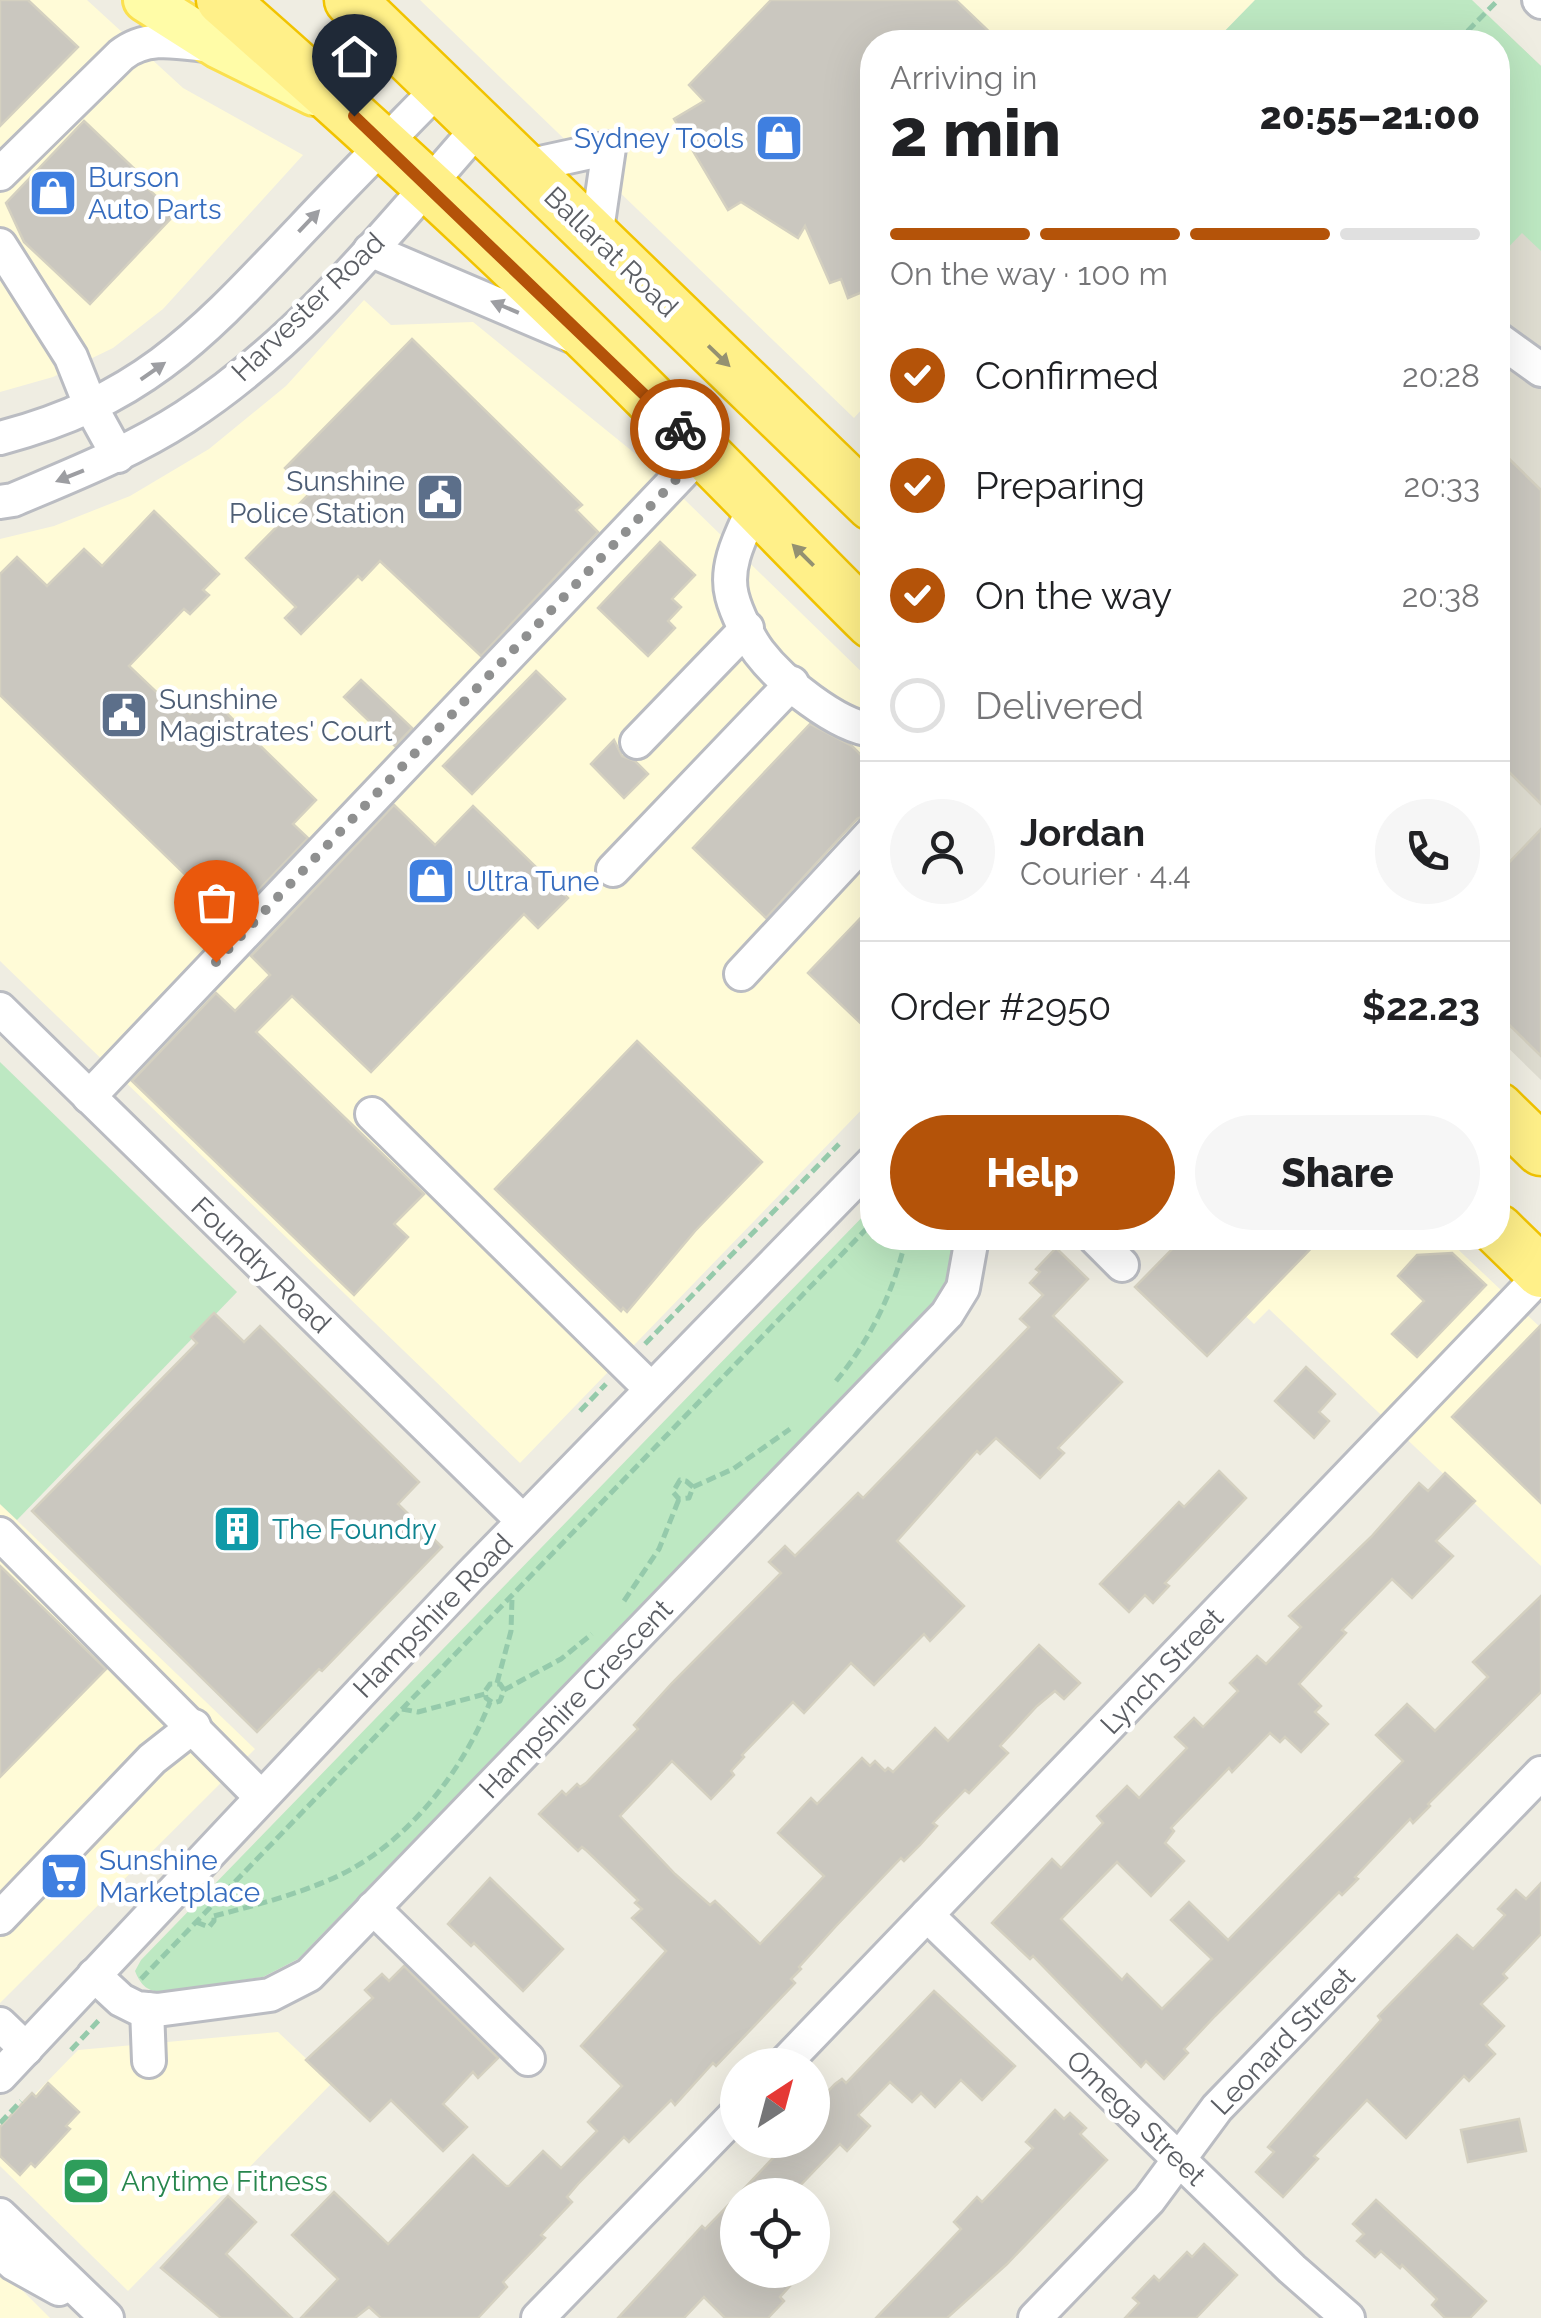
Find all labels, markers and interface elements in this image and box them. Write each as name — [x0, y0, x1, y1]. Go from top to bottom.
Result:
pin — [312, 14, 397, 117]
icon: home — [327, 29, 382, 84]
text: Arriving in — [890, 59, 1037, 96]
text: 20:55–21:00 — [1260, 93, 1480, 138]
text: 2 min — [890, 95, 1061, 171]
shop icon: Sydney Tools — [753, 112, 805, 164]
place label: Sydney Tools — [574, 122, 744, 155]
place label: Burson Auto Parts — [88, 161, 221, 226]
shop icon: Burson Auto Parts — [27, 167, 79, 219]
street label: Ballarat Road — [537, 180, 685, 324]
one-way arrow — [297, 209, 320, 233]
street label: Harvester Road — [225, 226, 391, 388]
text: On the way · 100 m — [890, 255, 1168, 292]
one-way arrow — [490, 299, 520, 315]
one-way arrow — [707, 344, 731, 367]
icon: check — [890, 348, 945, 403]
text: Confirmed — [975, 353, 1159, 398]
text: 20:28 — [1402, 357, 1480, 394]
one-way arrow — [139, 362, 166, 381]
courier — [630, 379, 730, 479]
icon: bike — [653, 402, 708, 457]
icon: check — [890, 458, 945, 513]
text: Preparing — [975, 463, 1145, 508]
place label: Sunshine Police Station — [229, 465, 405, 530]
text: 20:33 — [1404, 467, 1480, 504]
one-way arrow — [54, 469, 84, 485]
public building icon: Sunshine Police Station — [414, 471, 466, 523]
one-way arrow — [791, 543, 815, 567]
icon: check — [890, 568, 945, 623]
text: On the way — [975, 573, 1172, 618]
text: 20:38 — [1402, 577, 1480, 614]
place label: Sunshine Magistrates' Court — [159, 683, 393, 748]
text: Delivered — [975, 683, 1144, 728]
public building icon: Sunshine Magistrates' Court — [98, 689, 150, 741]
button: person — [890, 799, 995, 904]
button: phone — [1375, 799, 1480, 904]
text: Jordan — [1020, 810, 1145, 855]
shop icon: Ultra Tune — [405, 855, 457, 907]
text: Courier · 4.4 — [1020, 855, 1191, 892]
pin — [174, 860, 259, 963]
place label: Ultra Tune — [466, 865, 599, 898]
icon: bag — [189, 875, 244, 930]
text: Order #2950 — [890, 984, 1111, 1029]
text: $22.23 — [1362, 984, 1480, 1029]
button: Help — [890, 1115, 1175, 1230]
button: Share — [1195, 1115, 1480, 1230]
street label: Foundry Road — [184, 1190, 338, 1340]
building icon: The Foundry — [211, 1503, 263, 1555]
place label: The Foundry — [272, 1513, 437, 1546]
street label: Hampshire Road — [347, 1527, 519, 1705]
street label: Hampshire Crescent — [473, 1592, 680, 1805]
street label: Lynch Street — [1094, 1601, 1231, 1741]
place label: Sunshine Marketplace — [99, 1844, 260, 1909]
supermarket icon: Sunshine Marketplace — [38, 1850, 90, 1902]
street label: Leonard Street — [1204, 1960, 1362, 2122]
street label: Omega Street — [1060, 2043, 1213, 2193]
north arrow — [720, 2048, 830, 2158]
map controls — [720, 2048, 830, 2288]
sports icon: Anytime Fitness — [60, 2155, 112, 2207]
place label: Anytime Fitness — [121, 2165, 328, 2198]
button: locate — [720, 2178, 830, 2288]

